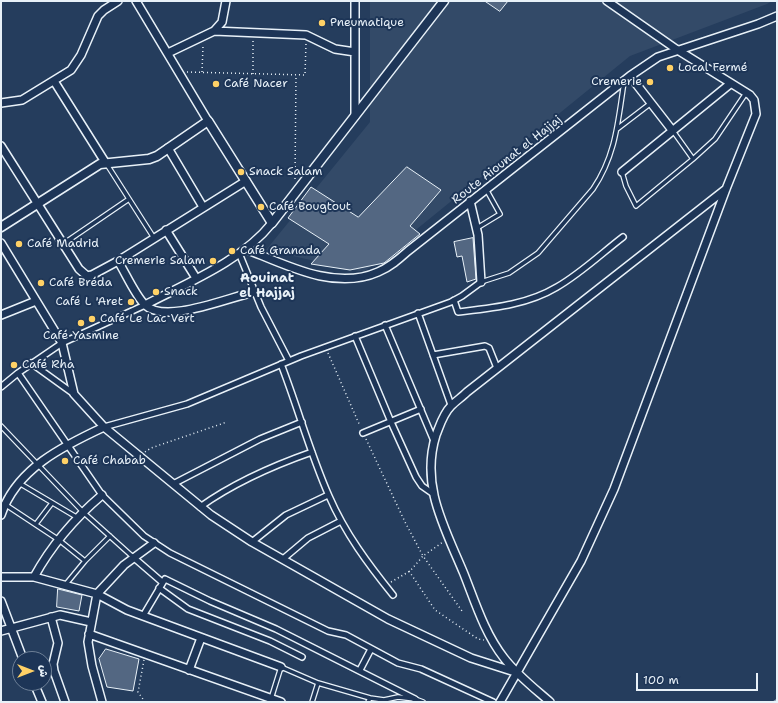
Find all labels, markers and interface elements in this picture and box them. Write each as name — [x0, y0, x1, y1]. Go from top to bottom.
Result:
place label: Pneumatique — [330, 16, 404, 30]
marker: Pneumatique — [317, 18, 327, 28]
place label: Local Fermé — [678, 61, 748, 75]
marker: Local Fermé — [665, 63, 675, 73]
place label: Cremerie — [591, 75, 642, 89]
place label: Café Nacer — [224, 77, 288, 91]
marker: Cremerie — [645, 77, 655, 87]
marker: Café Nacer — [211, 79, 221, 89]
street label: Route Aiounat el Hajjaj — [449, 113, 565, 207]
place label: Snack Salam — [249, 165, 322, 179]
marker: Snack Salam — [236, 167, 246, 177]
place label: Café Bougtout — [269, 200, 351, 214]
marker: Café Bougtout — [256, 202, 266, 212]
place label: Café Madrid — [27, 237, 99, 251]
marker: Café Madrid — [14, 239, 24, 249]
place label: Café Granada — [240, 244, 321, 258]
marker: Café Granada — [227, 246, 237, 256]
place label: Cremerie Salam — [115, 254, 205, 268]
marker: Cremerie Salam — [208, 256, 218, 266]
district label: Aouinat el Hajjaj — [239, 271, 295, 302]
place label: Café Bréda — [49, 276, 112, 290]
marker: Café Bréda — [36, 278, 46, 288]
place label: Snack — [164, 285, 198, 299]
marker: Snack — [151, 287, 161, 297]
place label: Café L 'Aret — [55, 295, 123, 309]
marker: Café L 'Aret — [126, 297, 136, 307]
place label: Café Le Lac Vert — [100, 312, 195, 326]
marker: Café Le Lac Vert — [87, 314, 97, 324]
marker: Café Yasmine — [76, 318, 86, 328]
place label: Café Yasmine — [43, 329, 119, 343]
place label: Café Rha — [22, 358, 74, 372]
marker: Café Rha — [9, 360, 19, 370]
place label: Café Chabab — [73, 454, 146, 468]
marker: Café Chabab — [60, 456, 70, 466]
north arrow — [12, 651, 52, 691]
text: ش — [36, 665, 51, 677]
scale bar — [638, 665, 760, 691]
text: 100 m — [643, 672, 679, 688]

